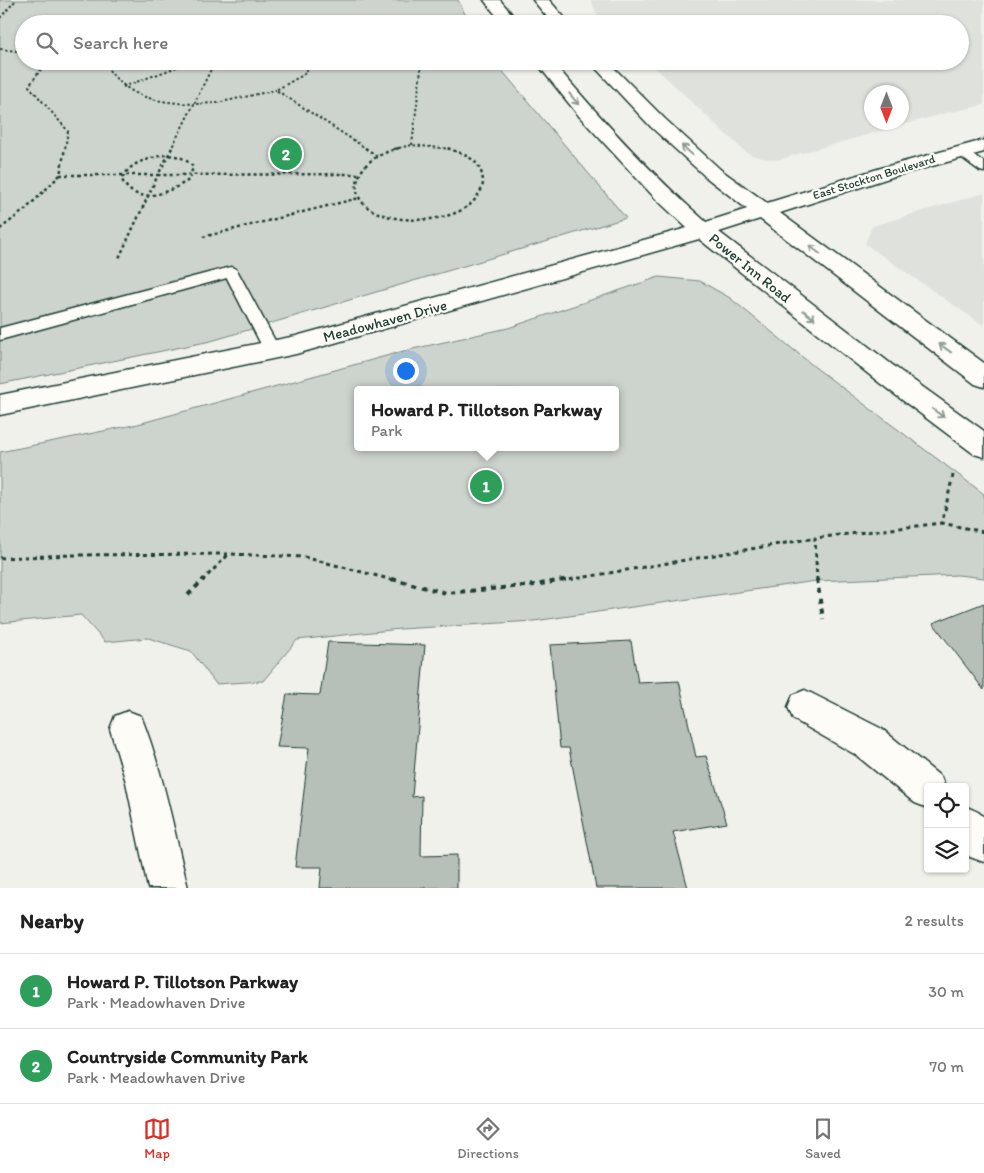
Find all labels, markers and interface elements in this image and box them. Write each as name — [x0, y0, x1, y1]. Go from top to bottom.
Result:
search box — [15, 15, 969, 70]
icon: search — [33, 29, 61, 57]
text: Search here — [73, 31, 168, 54]
north arrow — [864, 85, 909, 130]
one-way arrow — [568, 92, 579, 105]
pin: 2 — [270, 135, 302, 173]
one-way arrow — [681, 144, 694, 155]
street label: East Stockton Boulevard — [811, 152, 937, 202]
street label: Power Inn Road — [705, 229, 795, 307]
one-way arrow — [808, 245, 822, 255]
street label: Meadowhaven Drive — [321, 296, 449, 346]
one-way arrow — [802, 309, 815, 320]
one-way arrow — [938, 343, 952, 353]
your location — [393, 358, 419, 384]
popup — [354, 386, 619, 451]
text: Howard P. Tillotson Parkway — [371, 398, 602, 421]
one-way arrow — [931, 408, 945, 418]
text: Park — [371, 421, 402, 440]
pin: 1 — [470, 467, 502, 505]
map controls — [924, 783, 969, 873]
button: locate — [924, 783, 969, 828]
button: layers — [924, 828, 969, 873]
text: Nearby — [20, 908, 84, 933]
text: 2 results — [904, 911, 964, 930]
text: Howard P. Tillotson Parkway — [67, 970, 298, 993]
text: 1 — [32, 982, 40, 1001]
text: 30 m — [928, 982, 964, 1001]
text: Park · Meadowhaven Drive — [67, 993, 245, 1012]
text: Countryside Community Park — [67, 1045, 308, 1068]
text: 2 — [32, 1057, 40, 1076]
text: 70 m — [929, 1057, 964, 1076]
text: Park · Meadowhaven Drive — [67, 1068, 245, 1087]
tab: Map — [143, 1115, 171, 1162]
tab: Directions — [457, 1115, 519, 1162]
tab: Saved — [805, 1115, 841, 1162]

